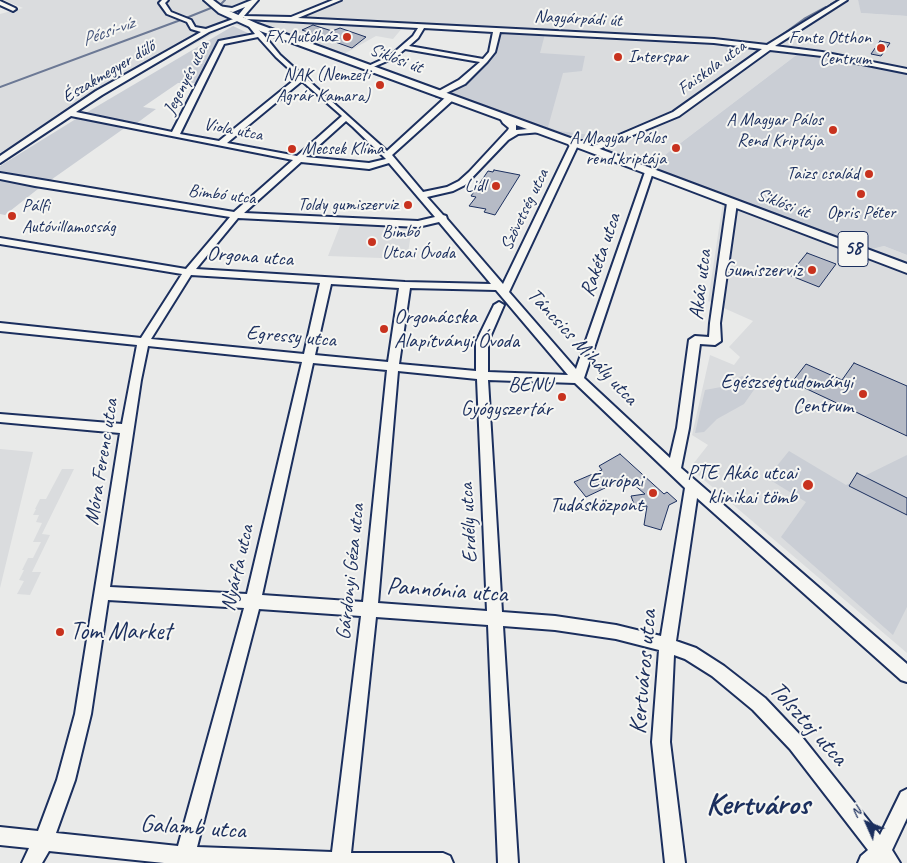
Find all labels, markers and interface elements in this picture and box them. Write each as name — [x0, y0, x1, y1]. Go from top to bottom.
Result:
street label: Nagyárpádi út — [534, 6, 622, 32]
water label: Pécsi-víz — [79, 12, 137, 52]
place label: FX Autóház — [265, 26, 337, 48]
place label: Fonte Otthon Centrum — [789, 27, 871, 70]
marker: FX Autóház — [341, 31, 353, 43]
street label: Északmegyer dűlő — [59, 36, 159, 108]
street label: Faiskola utca — [674, 36, 750, 100]
street label: Jegenyés utca — [159, 37, 215, 119]
street label: Siklósi út — [366, 39, 426, 79]
marker: Fonte Otthon Centrum — [875, 42, 887, 54]
place label: Interspar — [628, 46, 688, 68]
marker: Interspar — [612, 51, 624, 63]
place label: NAK (Nemzeti Agrár Kamara) — [276, 64, 370, 106]
marker: NAK (Nemzeti Agrár Kamara) — [374, 79, 386, 91]
place label: A Magyar Pálos Rend Kriptája — [726, 109, 823, 152]
street label: Viola utca — [202, 114, 264, 146]
marker: A Magyar Pálos Rend Kriptája — [827, 124, 839, 136]
place label: A Magyar Pálos rend kriptája — [569, 127, 666, 170]
place label: Mecsek Klíma — [302, 138, 384, 160]
marker: A Magyar Pálos rend kriptája — [670, 142, 682, 154]
marker: Mecsek Klíma — [286, 143, 298, 155]
place label: Taizs család — [787, 163, 859, 185]
street label: Szövetség utca — [496, 166, 554, 254]
marker: Taizs család — [863, 168, 875, 180]
place label: Lidl — [465, 175, 486, 197]
street label: Bimbó utca — [187, 180, 257, 210]
marker: Lidl — [490, 180, 502, 192]
street label: Siklósi út — [753, 184, 813, 224]
marker: Opris Péter — [855, 188, 867, 200]
place label: Toldy gumiszerviz — [298, 194, 398, 216]
place label: Pálfi Autóvillamosság — [22, 195, 116, 238]
marker: Toldy gumiszerviz — [402, 199, 414, 211]
place label: Opris Péter — [827, 202, 895, 224]
marker: Pálfi Autóvillamosság — [6, 210, 18, 222]
street label: Rakéta utca — [575, 210, 627, 300]
place label: Bimbó Utcai Óvoda — [382, 221, 455, 264]
road number: 58 — [838, 232, 868, 266]
marker: Bimbó Utcai Óvoda — [366, 236, 378, 248]
street label: Orgona utca — [206, 241, 294, 273]
street label: Akác utca — [684, 249, 718, 321]
place label: Gumiszerviz — [723, 257, 802, 283]
marker: Gumiszerviz — [806, 264, 818, 276]
street label: Táncsics Mihály utca — [521, 283, 643, 411]
place label: Orgonácska Alapítványi Óvoda — [394, 304, 519, 354]
street label: Egressy utca — [245, 321, 337, 353]
marker: Orgonácska Alapítványi Óvoda — [378, 323, 390, 335]
place label: Egészségtudományi Centrum — [721, 369, 853, 419]
place label: BENU Gyógyszertár — [461, 372, 552, 422]
marker: Egészségtudományi Centrum — [857, 388, 869, 400]
marker: BENU Gyógyszertár — [556, 391, 568, 403]
street label: Móra Ferenc utca — [80, 397, 124, 527]
place label: PTE Akác utcai klinikai tömb — [687, 460, 797, 510]
place label: Európai Tudásközpont — [549, 468, 643, 518]
marker: PTE Akác utcai klinikai tömb — [801, 478, 815, 492]
street label: Erdély utca — [454, 482, 484, 564]
marker: Európai Tudásközpont — [647, 487, 659, 499]
street label: Gárdonyi Géza utca — [331, 503, 371, 641]
street label: Nyárfa utca — [216, 523, 260, 613]
street label: Pannónia utca — [386, 572, 508, 610]
street label: Kertváros utca — [624, 609, 664, 735]
place label: Tom Market — [70, 617, 172, 647]
marker: Tom Market — [54, 626, 66, 638]
street label: Tolsztoj utca — [762, 676, 854, 772]
district label: Kertváros — [706, 787, 810, 825]
north arrow — [842, 798, 892, 848]
text: N — [847, 803, 865, 821]
street label: Galamb utca — [139, 809, 247, 847]

